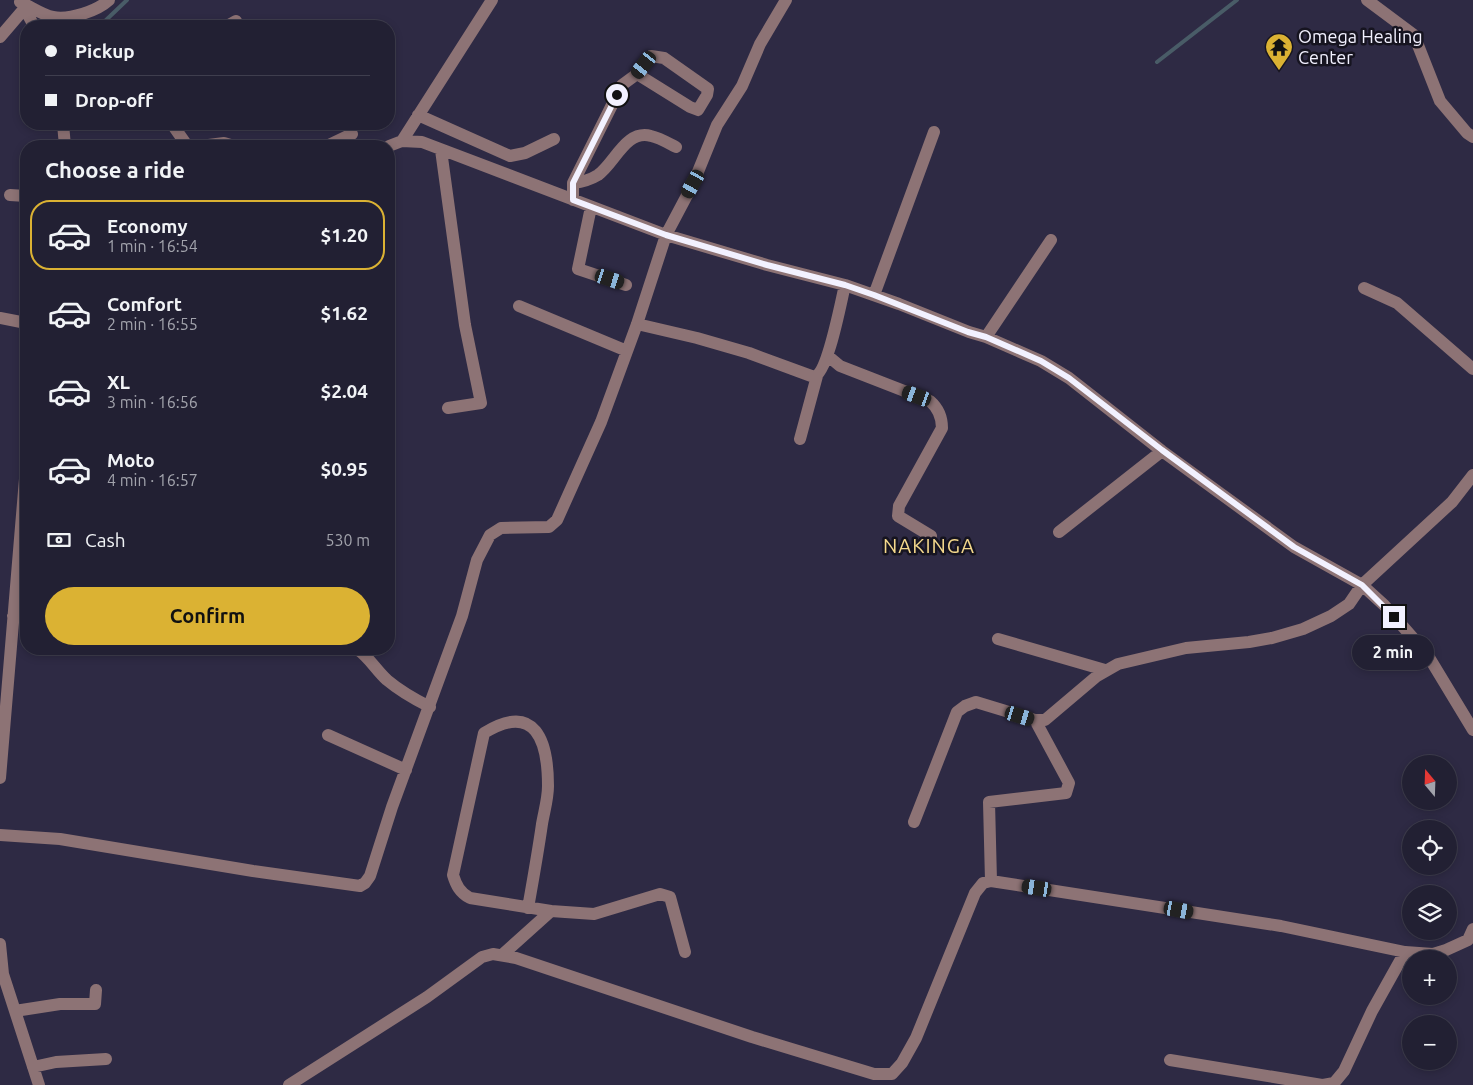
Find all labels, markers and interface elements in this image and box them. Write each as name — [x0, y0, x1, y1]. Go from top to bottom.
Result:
place label: Omega Healing Center — [1298, 26, 1423, 67]
temple icon: Omega Healing Center — [1264, 32, 1294, 71]
text: Pickup — [75, 40, 135, 62]
car — [628, 49, 659, 81]
route start — [606, 84, 628, 106]
text: Drop-off — [75, 89, 153, 111]
text: Choose a ride — [45, 157, 185, 182]
car — [679, 167, 706, 201]
icon: car — [47, 213, 92, 258]
text: Economy — [107, 215, 188, 237]
text: $1.20 — [320, 224, 368, 246]
text: 1 min · 16:54 — [107, 237, 198, 255]
car — [593, 267, 626, 291]
icon: car — [47, 291, 92, 336]
text: Comfort — [107, 293, 182, 315]
text: $1.62 — [320, 302, 368, 324]
text: 2 min · 16:55 — [107, 315, 198, 333]
icon: car — [47, 369, 92, 414]
text: XL — [107, 371, 130, 393]
text: $2.04 — [320, 380, 368, 402]
car — [900, 384, 933, 408]
text: 3 min · 16:56 — [107, 393, 198, 411]
icon: car — [47, 447, 92, 492]
text: Moto — [107, 449, 155, 471]
text: $0.95 — [320, 458, 368, 480]
text: 4 min · 16:57 — [107, 471, 198, 489]
icon: cash — [45, 526, 73, 554]
text: Cash — [85, 529, 126, 551]
text: 530 m — [325, 531, 370, 549]
district label: NAKINGA — [883, 534, 975, 557]
button: Confirm — [45, 587, 370, 645]
route end — [1383, 606, 1405, 628]
callout: 2 min — [1353, 634, 1435, 670]
text: 2 min — [1373, 643, 1413, 661]
car — [1003, 704, 1036, 728]
north arrow — [1402, 755, 1458, 810]
map controls — [1402, 755, 1457, 1070]
button: locate — [1402, 820, 1457, 875]
car — [1021, 878, 1052, 898]
button: layers — [1402, 885, 1457, 940]
car — [1162, 900, 1195, 920]
button: + — [1402, 950, 1457, 1005]
button: − — [1402, 1015, 1457, 1070]

